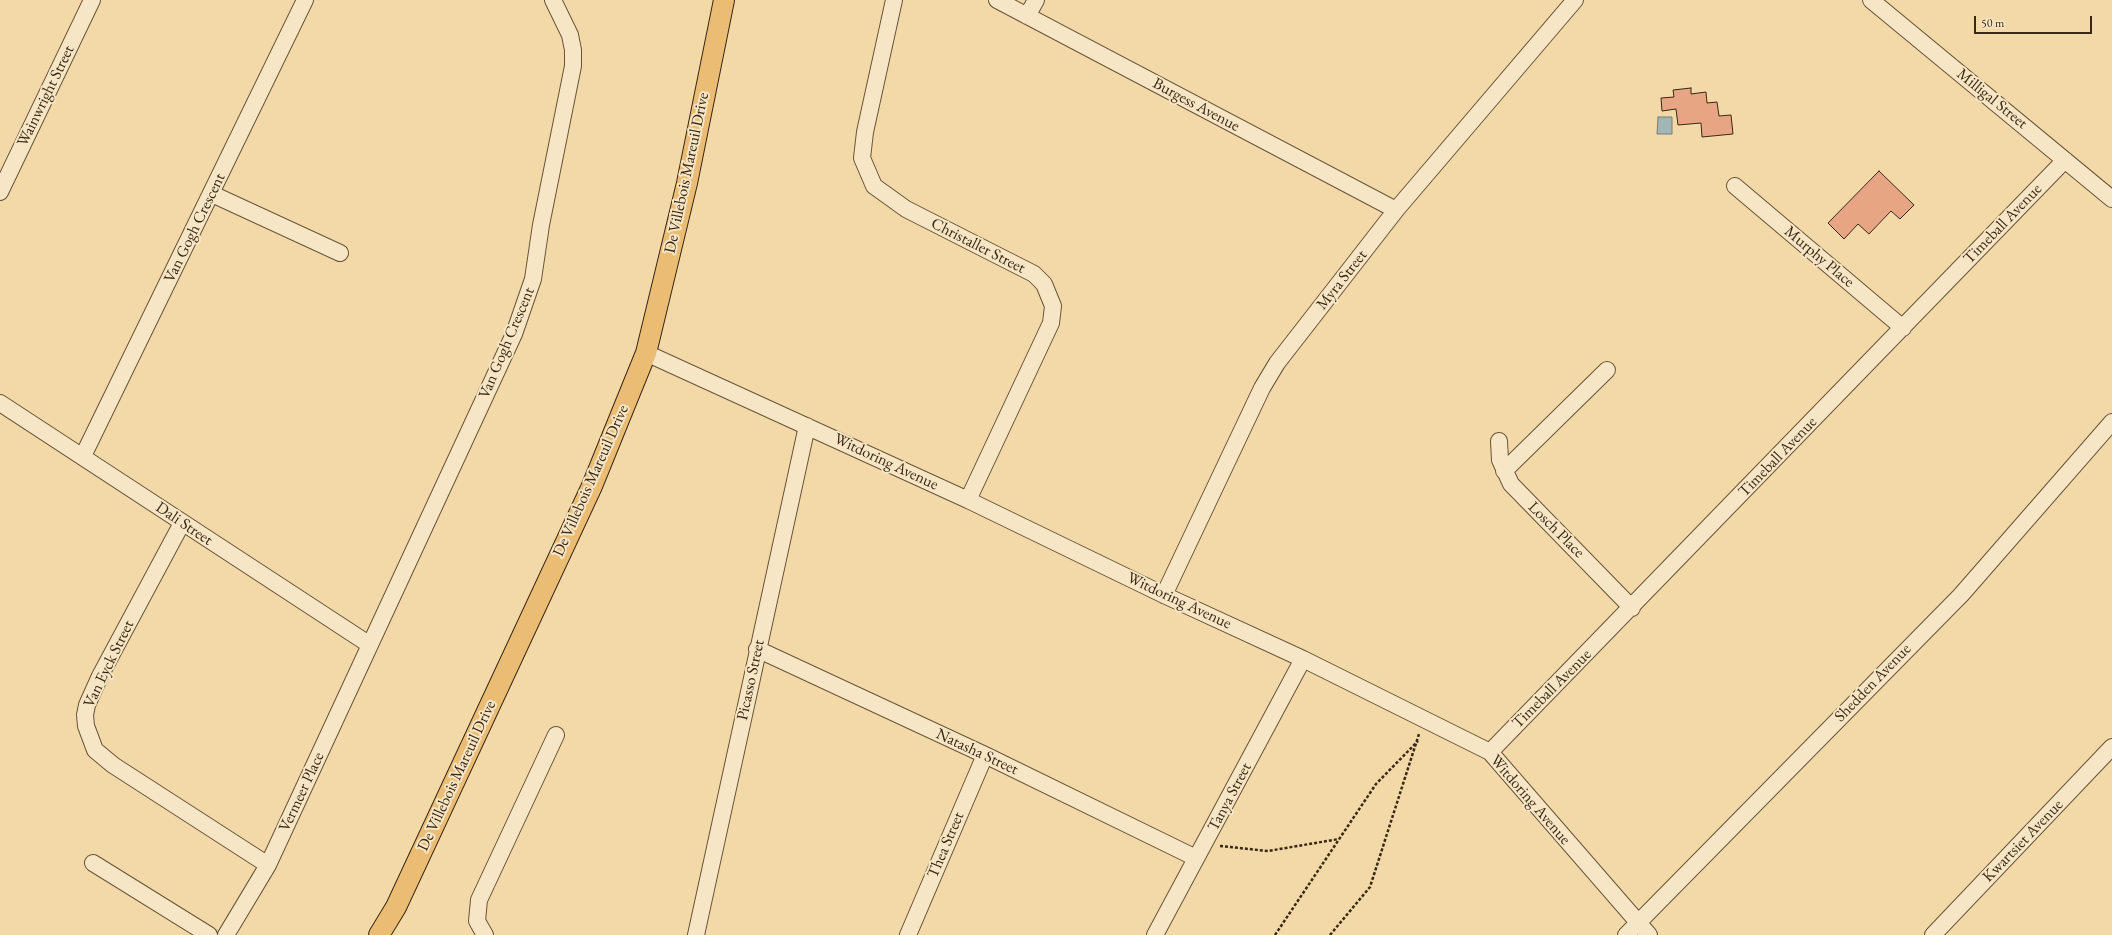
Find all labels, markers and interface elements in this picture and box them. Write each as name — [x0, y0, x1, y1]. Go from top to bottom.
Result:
scale bar — [1976, 8, 2094, 34]
text: 50 m — [1981, 15, 2004, 31]
street label: Wainwright Street — [13, 42, 79, 150]
street label: Milligal Street — [1953, 65, 2031, 133]
street label: Burgess Avenue — [1149, 74, 1243, 136]
street label: De Villebois Mareuil Drive — [661, 91, 713, 255]
street label: Van Gogh Crescent — [160, 170, 230, 286]
street label: Timeball Avenue — [1960, 180, 2046, 268]
street label: Christaller Street — [928, 214, 1028, 278]
street label: Murphy Place — [1780, 222, 1858, 292]
street label: Myra Street — [1313, 246, 1371, 314]
street label: Van Gogh Crescent — [475, 284, 539, 402]
street label: De Villebois Mareuil Drive — [549, 402, 633, 560]
street label: Timeball Avenue — [1735, 413, 1821, 501]
street label: Witdoring Avenue — [831, 429, 941, 495]
street label: Dali Street — [152, 498, 216, 550]
street label: Losch Place — [1524, 498, 1588, 562]
street label: Witdoring Avenue — [1124, 568, 1234, 634]
street label: Van Eyck Street — [80, 617, 138, 711]
street label: Picasso Street — [733, 638, 769, 722]
street label: Shedden Avenue — [1831, 640, 1915, 726]
street label: Timeball Avenue — [1508, 645, 1596, 733]
street label: De Villebois Mareuil Drive — [414, 698, 500, 854]
street label: Natasha Street — [933, 725, 1021, 779]
street label: Vermeer Place — [275, 749, 329, 835]
street label: Witdoring Avenue — [1486, 751, 1574, 849]
street label: Tanya Street — [1204, 759, 1256, 835]
street label: Kwartsiet Avenue — [1979, 796, 2067, 886]
street label: Thea Street — [924, 809, 968, 881]

